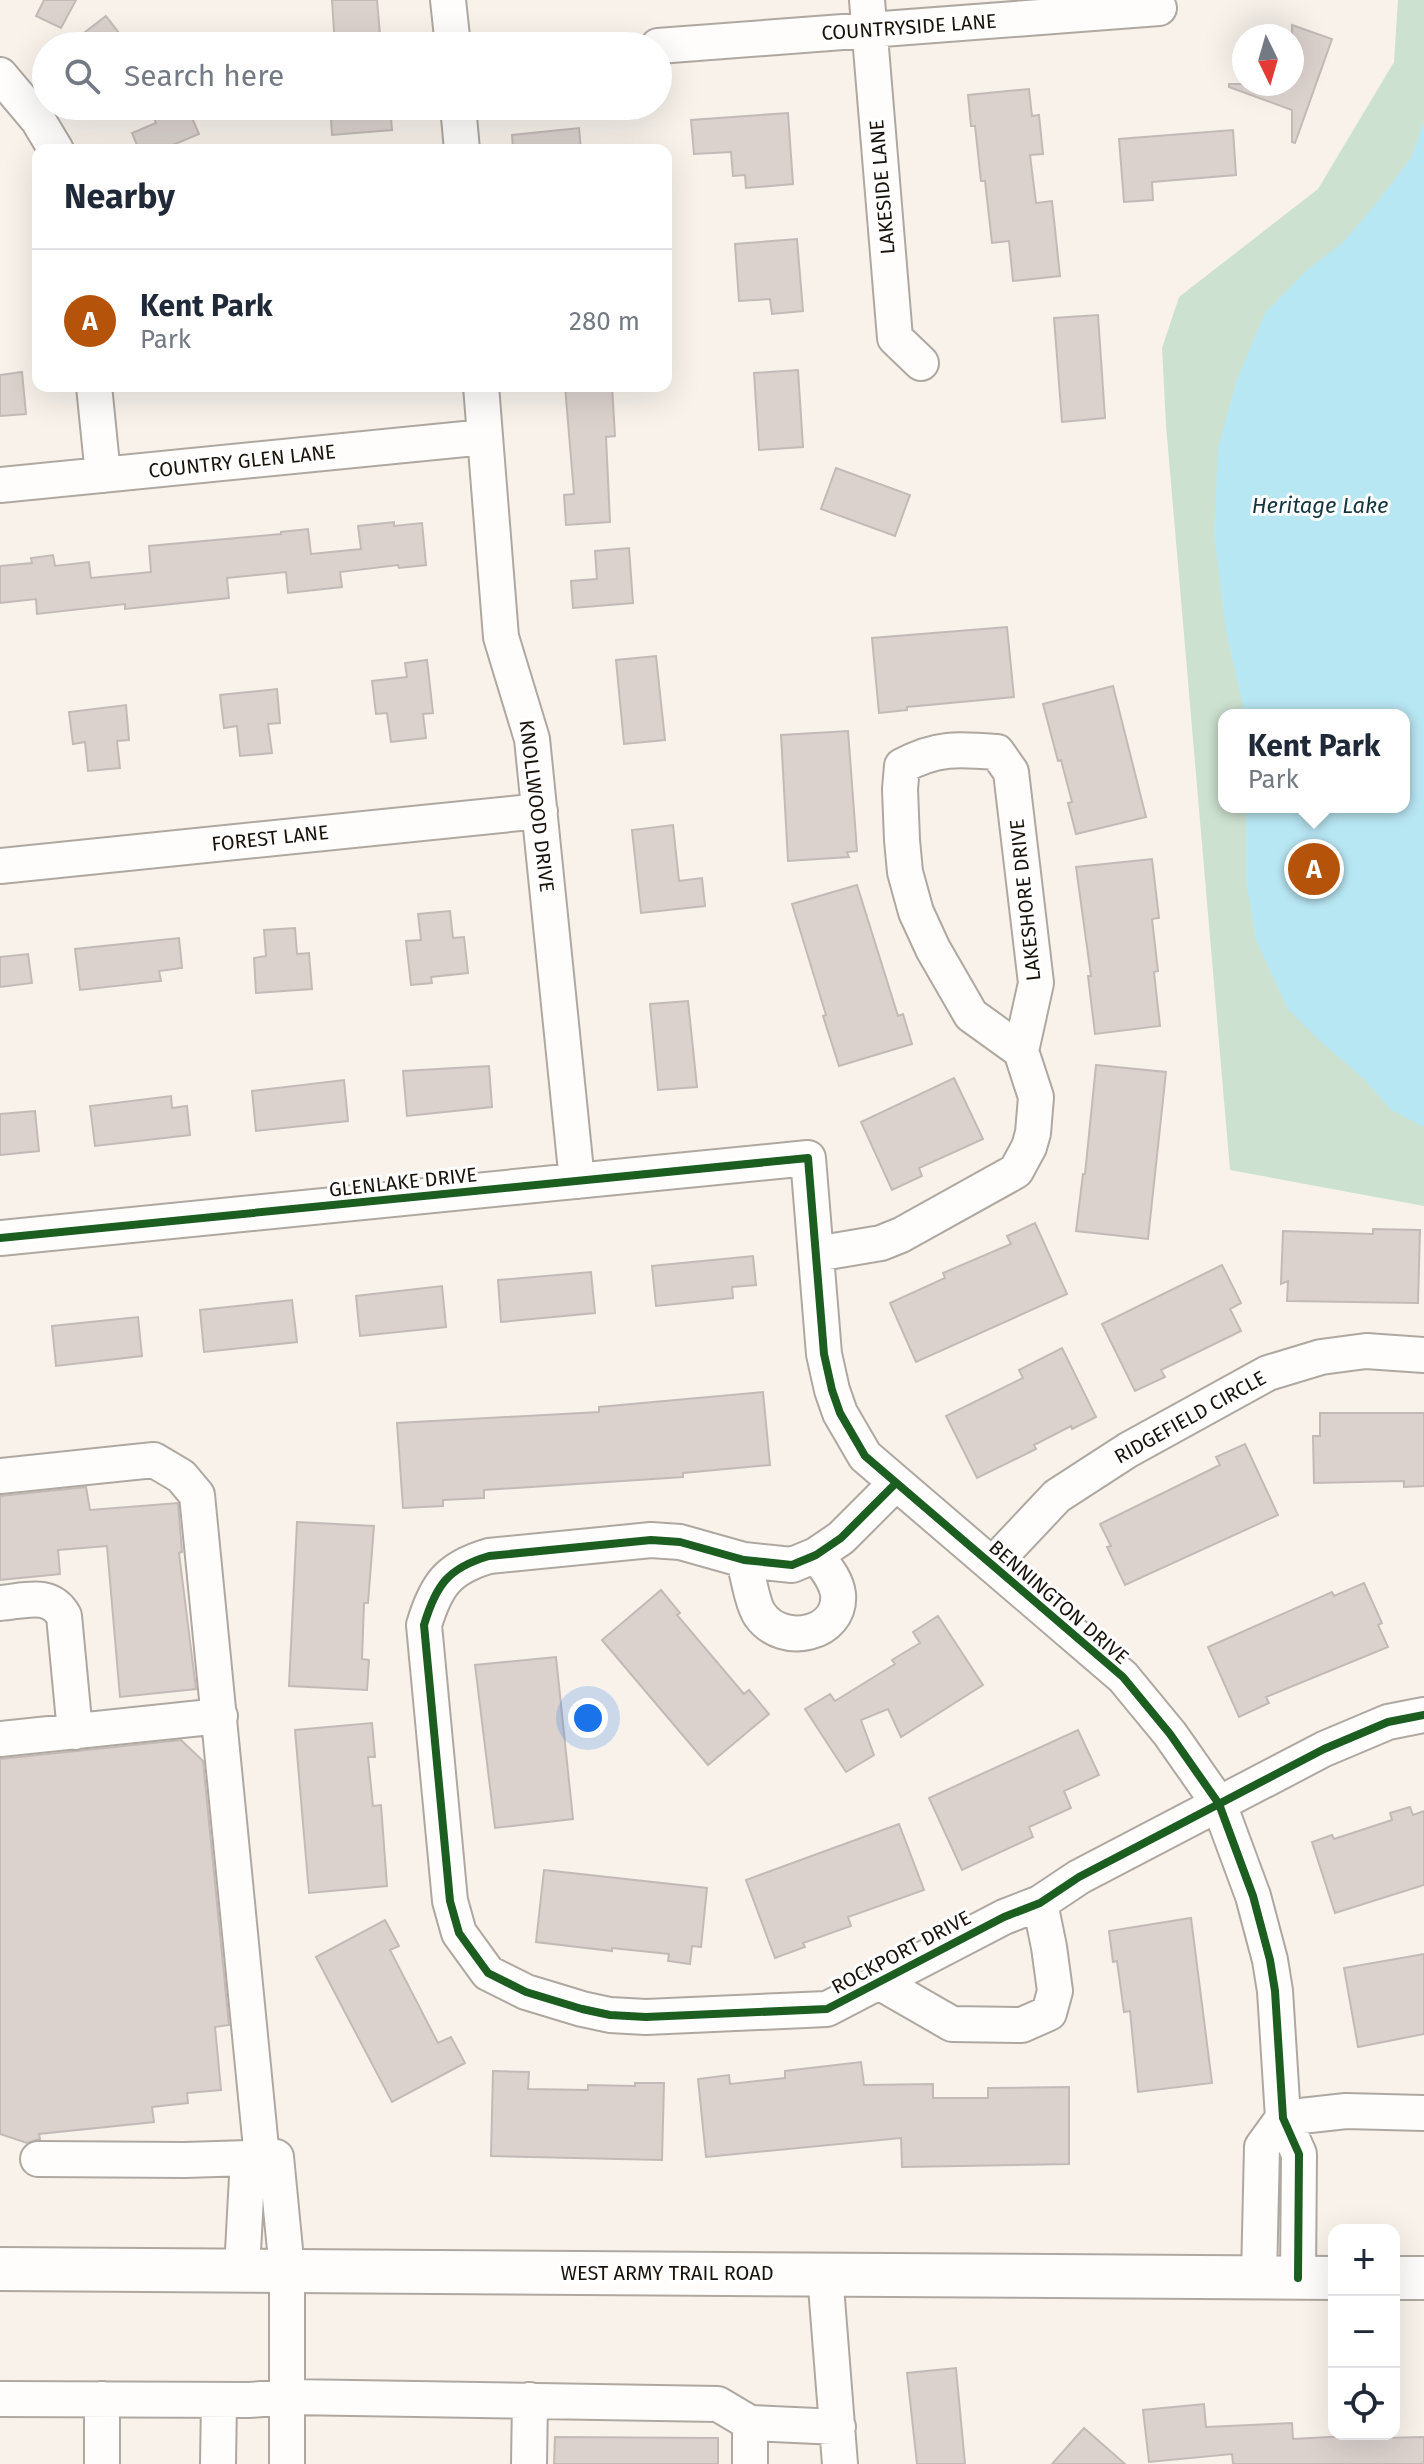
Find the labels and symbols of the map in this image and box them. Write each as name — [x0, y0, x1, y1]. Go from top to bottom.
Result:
street label: COUNTRYSIDE LANE — [821, 9, 997, 45]
north arrow — [1232, 24, 1304, 96]
street label: LAKESIDE LANE — [864, 119, 900, 255]
street label: COUNTRY GLEN LANE — [147, 439, 337, 483]
water label: Heritage Lake — [1252, 492, 1388, 519]
street label: KNOLLWOOD DRIVE — [515, 718, 559, 894]
street label: LAKESHORE DRIVE — [1005, 818, 1045, 982]
street label: FOREST LANE — [210, 820, 330, 856]
pin: A — [1288, 839, 1340, 899]
street label: GLENLAKE DRIVE — [328, 1162, 478, 1202]
street label: RIDGEFIELD CIRCLE — [1110, 1365, 1270, 1469]
street label: BENNINGTON DRIVE — [984, 1535, 1134, 1669]
your location — [568, 1698, 608, 1738]
street label: ROCKPORT DRIVE — [827, 1905, 975, 1999]
street label: WEST ARMY TRAIL ROAD — [560, 2261, 774, 2285]

